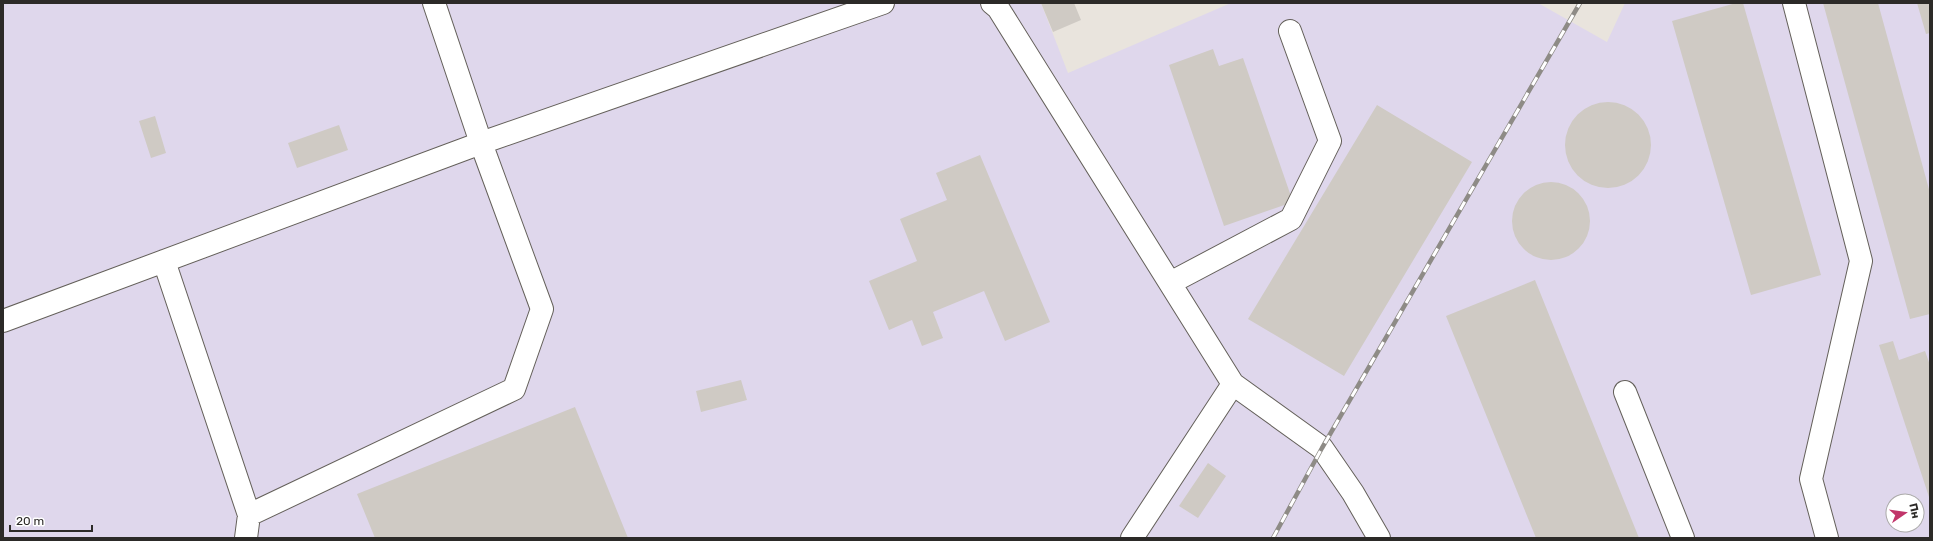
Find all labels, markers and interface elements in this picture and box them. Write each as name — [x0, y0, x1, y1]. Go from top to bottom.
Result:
north arrow — [1885, 493, 1925, 533]
text: Пн — [1906, 502, 1922, 520]
scale bar — [10, 507, 92, 533]
text: 20 m — [16, 514, 44, 528]

